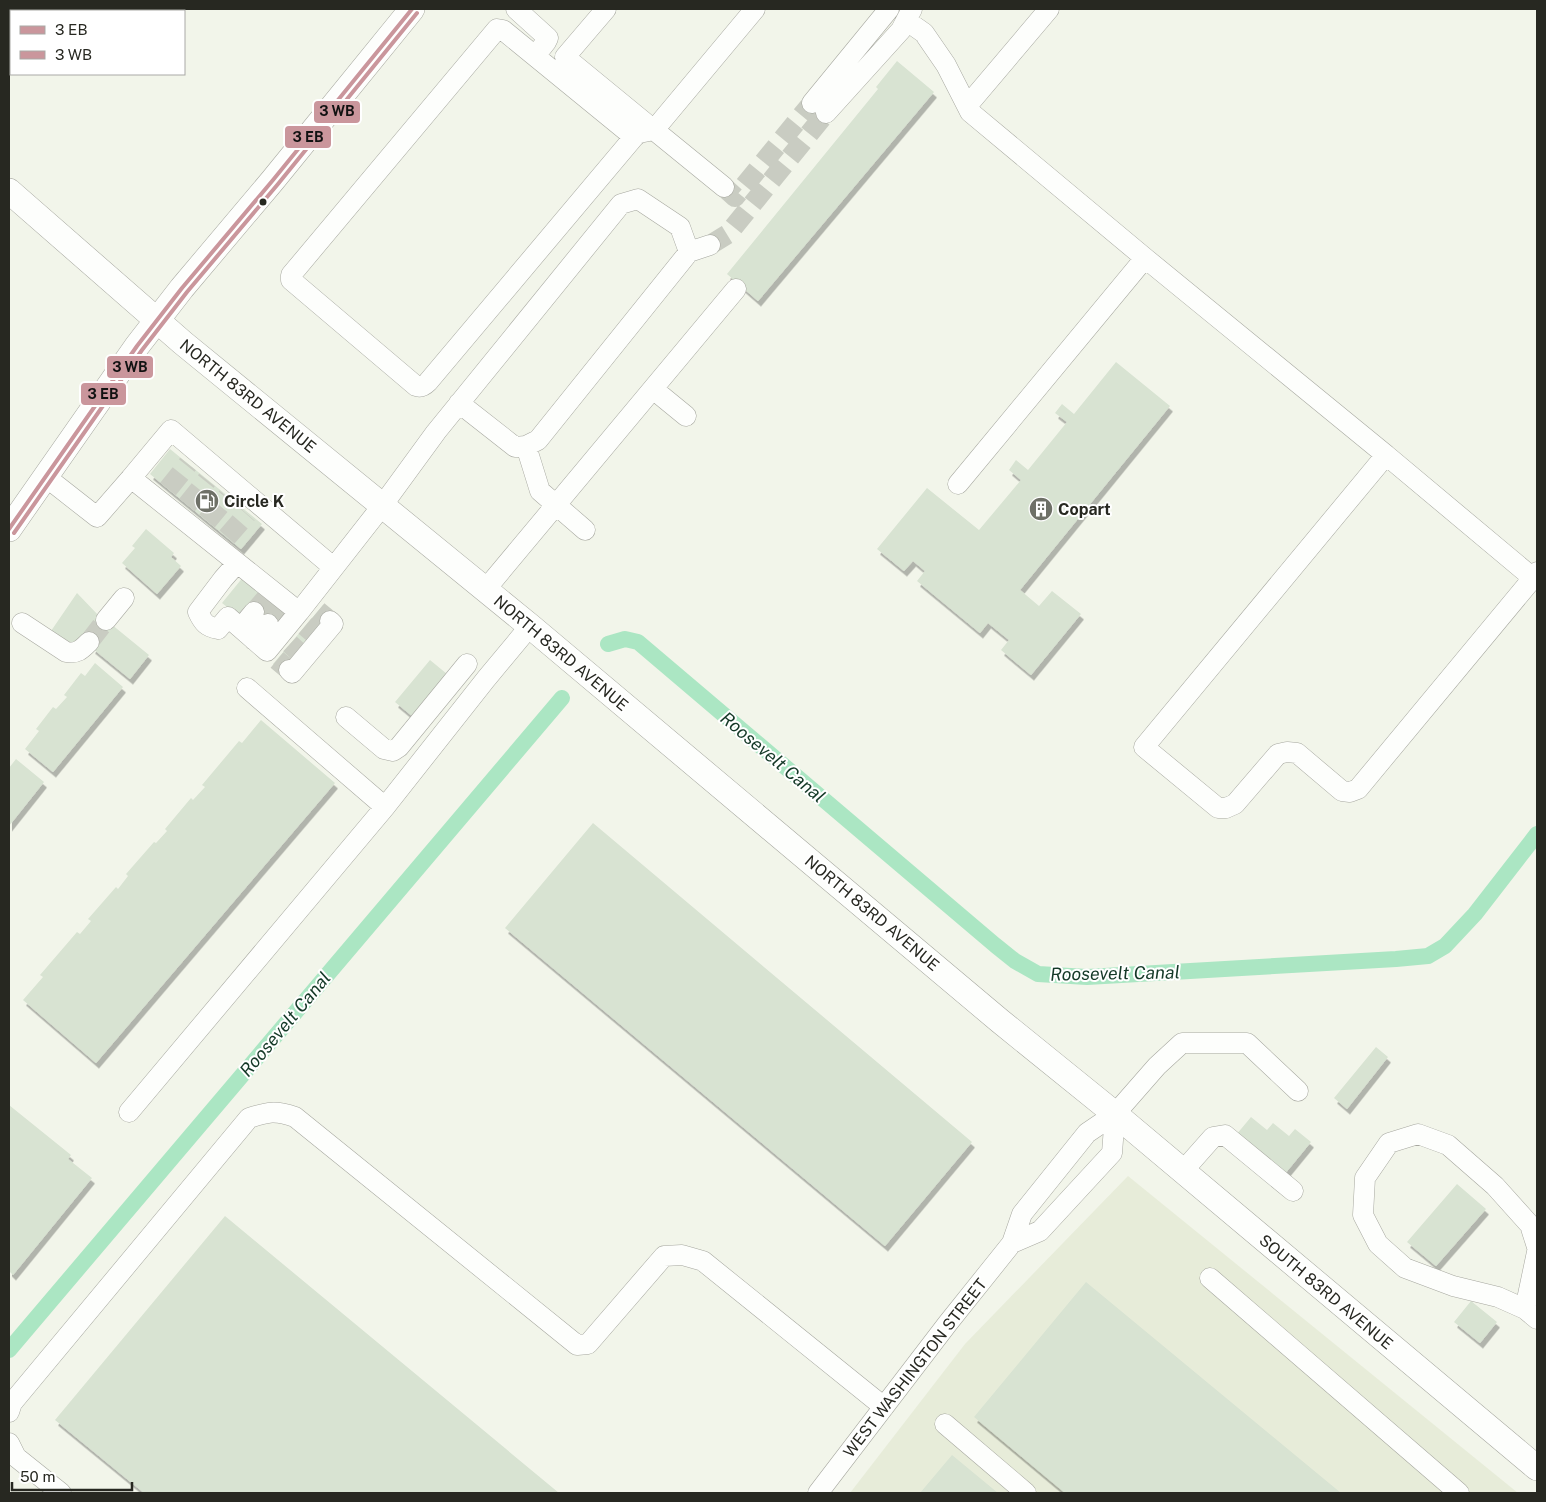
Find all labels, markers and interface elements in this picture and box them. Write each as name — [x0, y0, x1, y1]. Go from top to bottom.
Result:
legend — [10, 10, 185, 75]
text: 3 EB — [55, 21, 88, 38]
text: 3 WB — [55, 46, 92, 63]
line badge: 3 WB — [313, 100, 361, 124]
text: 3 WB — [319, 103, 355, 119]
line badge: 3 EB — [284, 125, 332, 149]
text: 3 EB — [293, 129, 323, 145]
unlabelled marker — [258, 197, 268, 207]
street label: NORTH 83RD AVENUE — [176, 335, 320, 457]
line badge: 3 WB — [106, 355, 154, 379]
text: 3 WB — [112, 359, 148, 375]
line badge: 3 EB — [80, 382, 127, 406]
text: 3 EB — [88, 386, 118, 402]
fuel station icon: Circle K — [194, 488, 220, 514]
place label: Circle K — [224, 492, 285, 511]
building icon: Copart — [1028, 496, 1054, 522]
place label: Copart — [1058, 500, 1111, 519]
street label: NORTH 83RD AVENUE — [490, 591, 632, 715]
water label: Roosevelt Canal — [717, 707, 829, 807]
street label: NORTH 83RD AVENUE — [801, 851, 943, 975]
water label: Roosevelt Canal — [1050, 961, 1180, 985]
water label: Roosevelt Canal — [235, 968, 335, 1080]
street label: SOUTH 83RD AVENUE — [1255, 1231, 1397, 1353]
street label: WEST WASHINGTON STREET — [839, 1275, 991, 1461]
scale bar — [12, 1460, 132, 1492]
text: 50 m — [20, 1468, 55, 1485]

